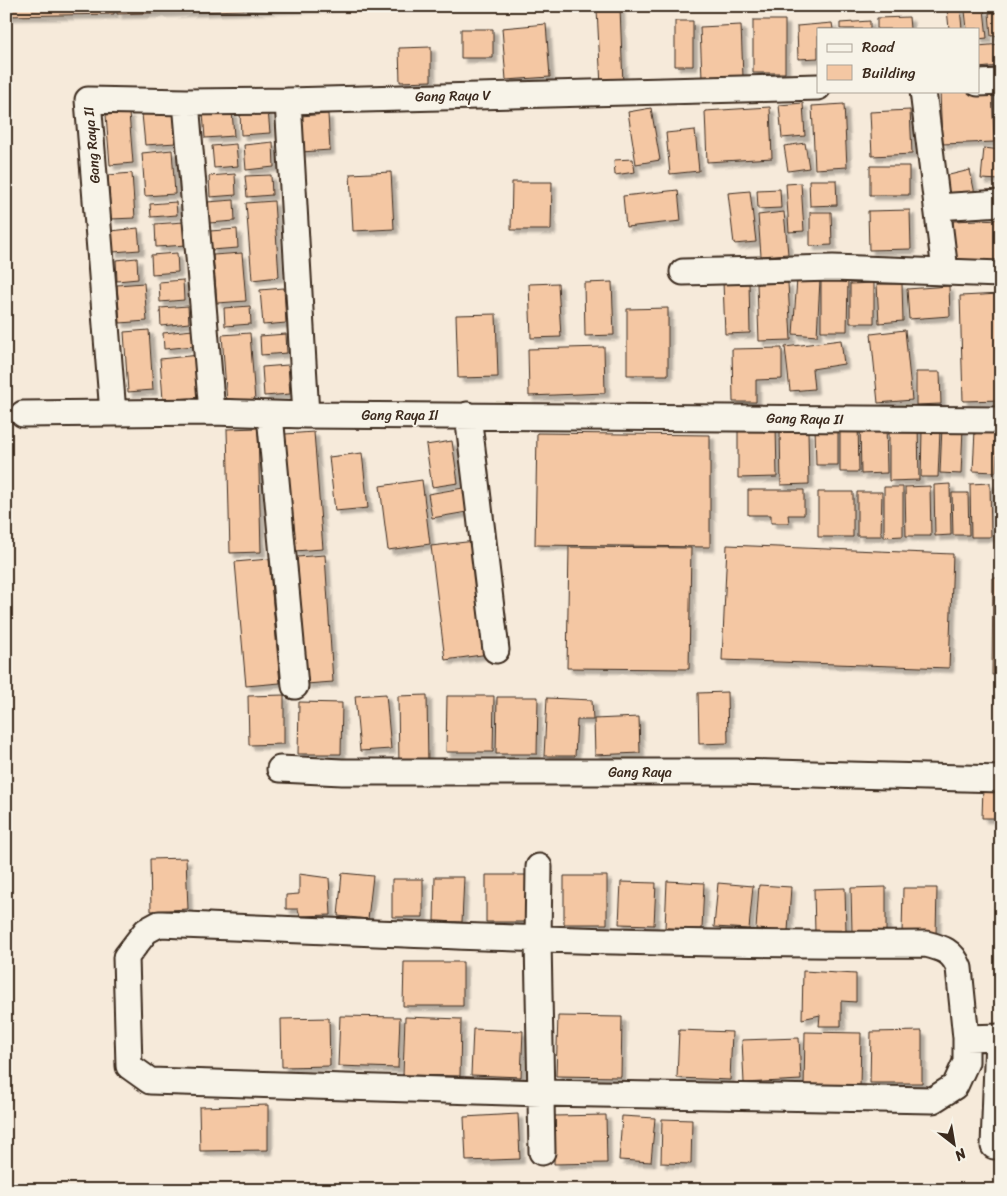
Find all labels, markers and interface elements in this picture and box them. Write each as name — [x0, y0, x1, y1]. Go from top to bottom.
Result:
legend — [817, 28, 980, 92]
text: Road — [862, 34, 895, 60]
text: Building — [862, 60, 916, 86]
street label: Gang Raya V — [415, 83, 492, 109]
street label: Gang Raya II — [76, 105, 108, 185]
street label: Gang Raya II — [361, 403, 439, 428]
street label: Gang Raya II — [766, 406, 845, 432]
street label: Gang Raya — [608, 760, 672, 785]
north arrow — [930, 1118, 980, 1168]
text: N — [950, 1141, 972, 1168]

